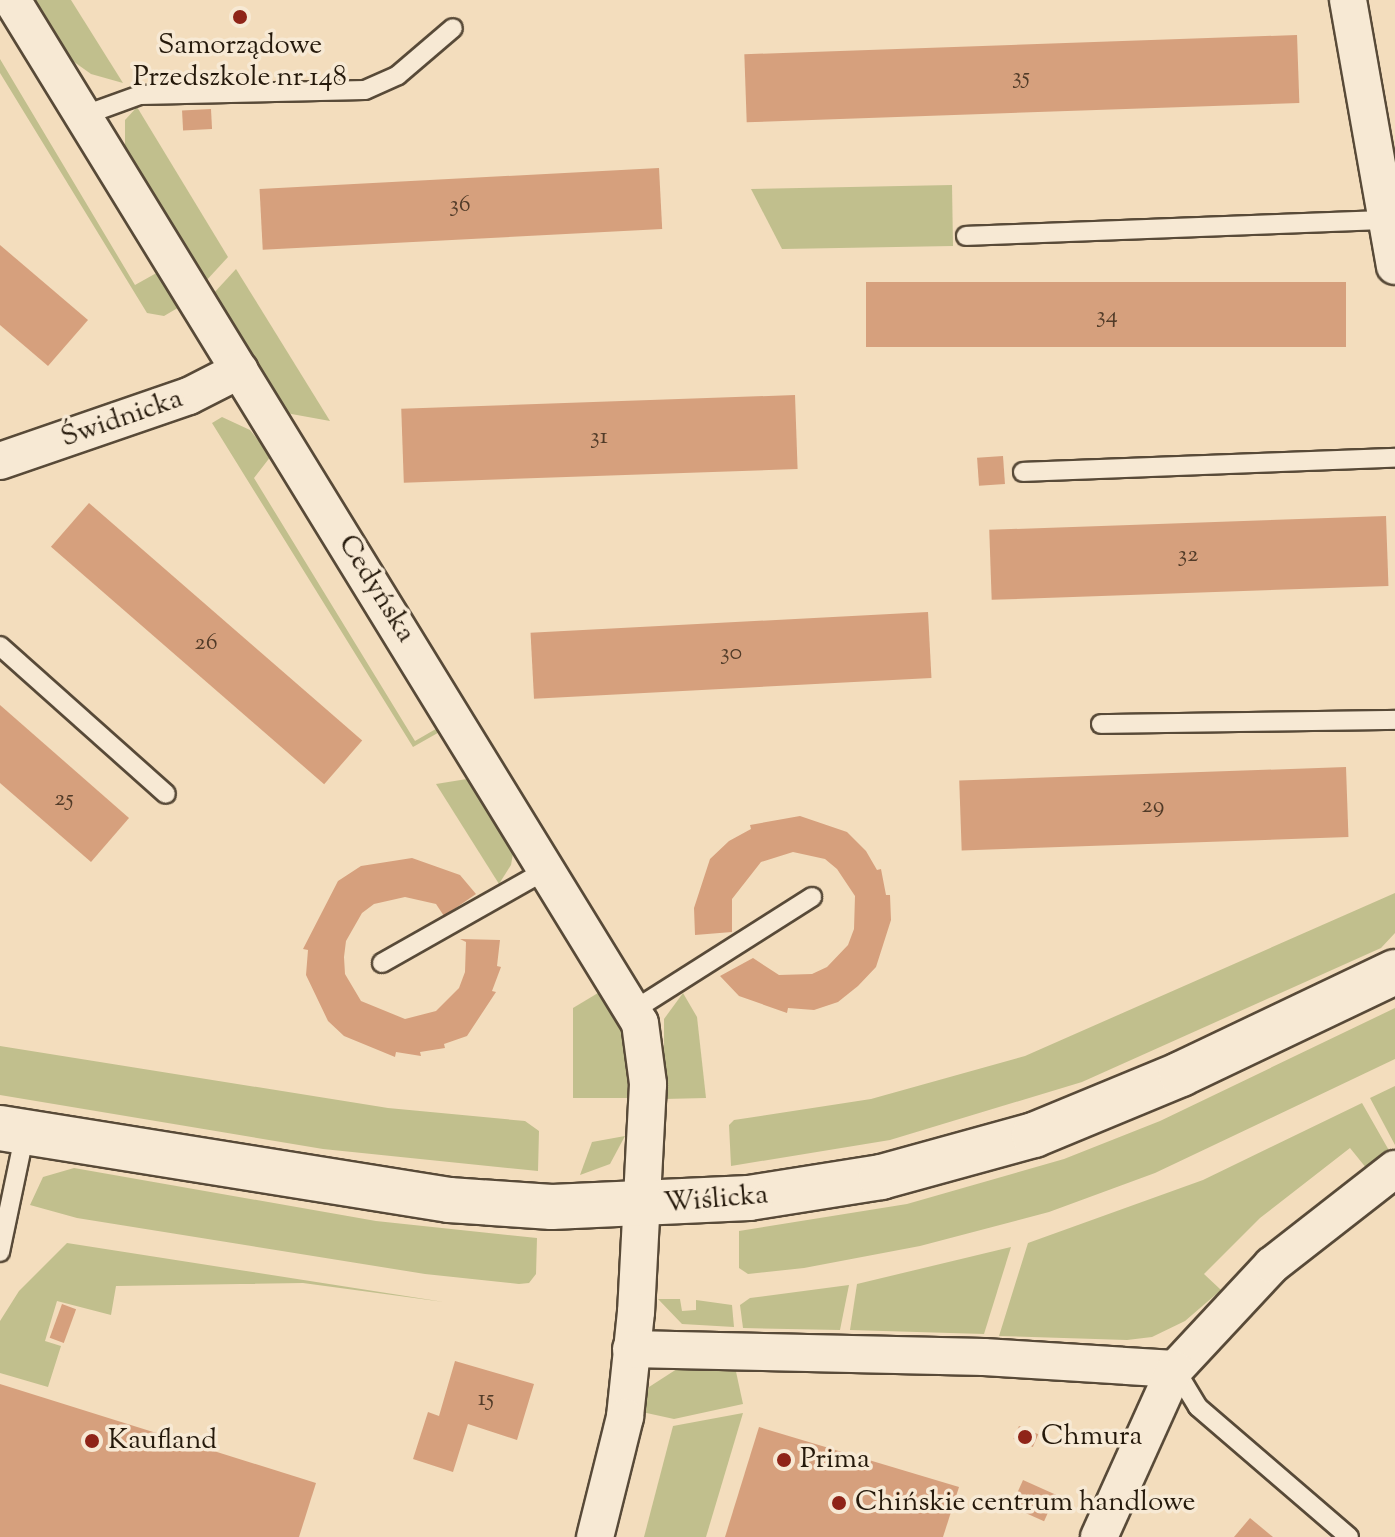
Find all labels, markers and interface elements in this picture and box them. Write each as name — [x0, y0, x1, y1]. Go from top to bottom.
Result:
marker: Samorządowe Przedszkole nr 148 — [231, 8, 249, 26]
place label: Samorządowe Przedszkole nr 148 — [133, 29, 347, 95]
house number: 35 — [1012, 64, 1030, 92]
house number: 36 — [449, 192, 471, 220]
house number: 34 — [1096, 303, 1118, 331]
street label: Świdnicka — [57, 383, 187, 455]
house number: 31 — [590, 424, 608, 452]
street label: Cedyńska — [330, 529, 422, 649]
house number: 32 — [1178, 542, 1198, 570]
house number: 26 — [194, 630, 218, 658]
house number: 30 — [720, 640, 742, 668]
house number: 25 — [54, 786, 74, 814]
house number: 29 — [1142, 793, 1164, 821]
street label: Wiślicka — [662, 1179, 770, 1221]
house number: 15 — [478, 1386, 494, 1414]
place label: Chmura — [1041, 1420, 1142, 1454]
place label: Kaufland — [108, 1424, 217, 1458]
marker: Chmura — [1016, 1428, 1034, 1446]
marker: Kaufland — [83, 1432, 101, 1450]
place label: Prima — [800, 1443, 870, 1477]
marker: Prima — [775, 1451, 793, 1469]
place label: Chińskie centrum handlowe — [855, 1486, 1196, 1520]
marker: Chińskie centrum handlowe — [830, 1494, 848, 1512]

